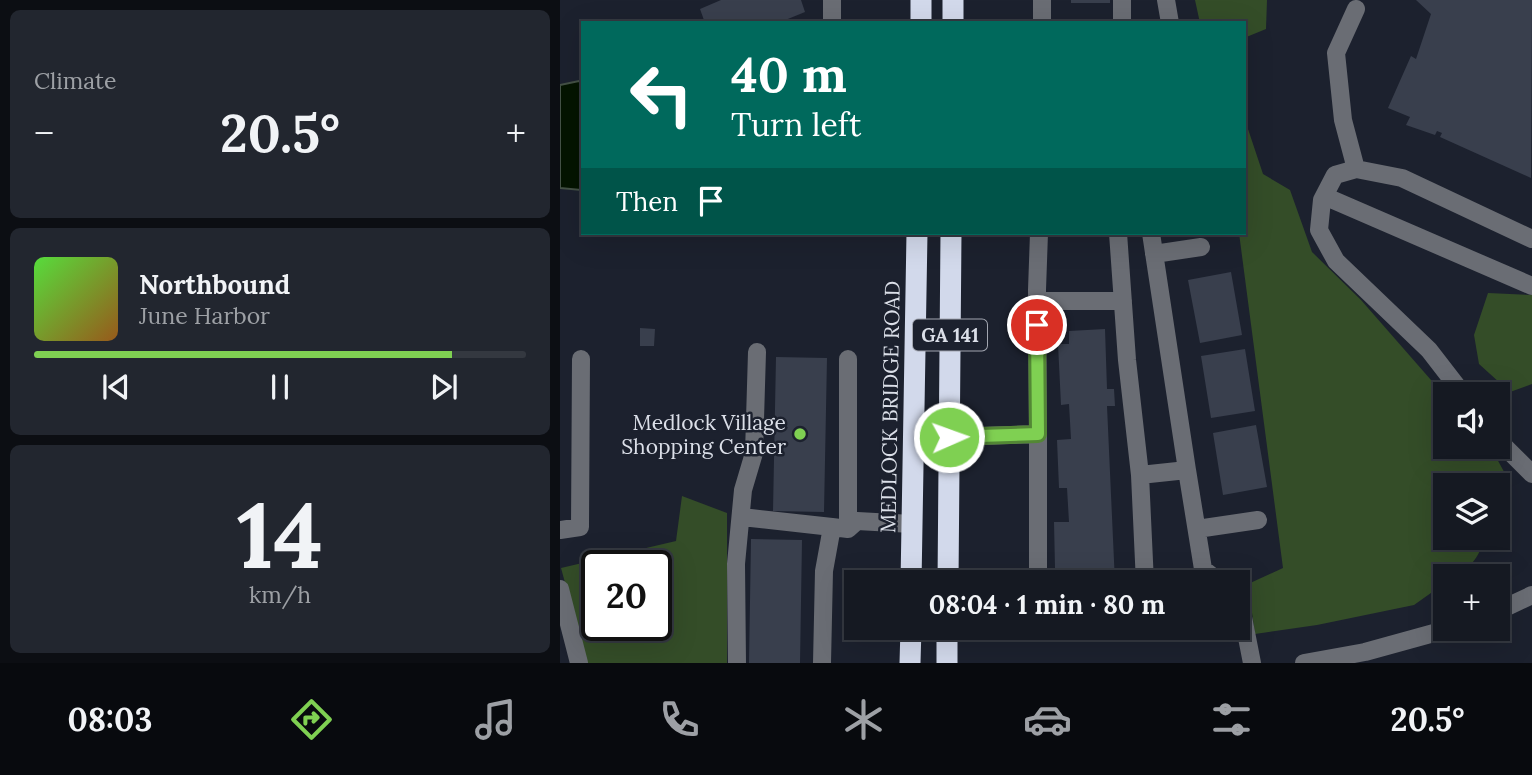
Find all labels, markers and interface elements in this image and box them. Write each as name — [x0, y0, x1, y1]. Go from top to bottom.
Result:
text: 40 m — [731, 43, 847, 105]
icon: left — [616, 49, 707, 140]
text: Climate — [34, 66, 116, 95]
text: 20.5° — [220, 100, 340, 166]
text: Turn left — [731, 104, 861, 145]
text: − — [34, 109, 54, 157]
text: + — [506, 109, 526, 157]
icon: arrive — [692, 182, 730, 220]
text: Then — [616, 185, 678, 218]
text: Northbound — [139, 268, 290, 301]
street label: MEDLOCK BRIDGE ROAD — [874, 281, 906, 533]
pin — [1007, 295, 1067, 355]
text: June Harbor — [139, 301, 270, 330]
icon: arrive — [1018, 306, 1056, 344]
road number: GA 141 — [913, 320, 987, 350]
icon: previous — [97, 368, 135, 406]
icon: pause — [261, 368, 299, 406]
icon: next — [425, 368, 463, 406]
map controls — [1433, 382, 1510, 641]
button: sound — [1433, 382, 1510, 459]
position arrow — [912, 400, 986, 474]
place label: Medlock Village Shopping Center — [621, 409, 786, 460]
marker: Medlock Village Shopping Center — [792, 426, 808, 442]
button: layers — [1433, 473, 1510, 550]
text: 14 — [237, 476, 323, 593]
speed limit sign: 20 — [581, 550, 672, 641]
button: + — [1433, 564, 1510, 641]
text: km/h — [249, 580, 311, 609]
text: 08:04 · 1 min · 80 m — [929, 588, 1165, 621]
icon: directions — [287, 695, 336, 744]
icon: music — [471, 695, 520, 744]
icon: phone — [655, 695, 704, 744]
icon: climate — [839, 695, 888, 744]
icon: car — [1023, 695, 1072, 744]
icon: filters — [1207, 695, 1256, 744]
text: 08:03 — [67, 699, 152, 740]
text: 20.5° — [1391, 699, 1464, 740]

